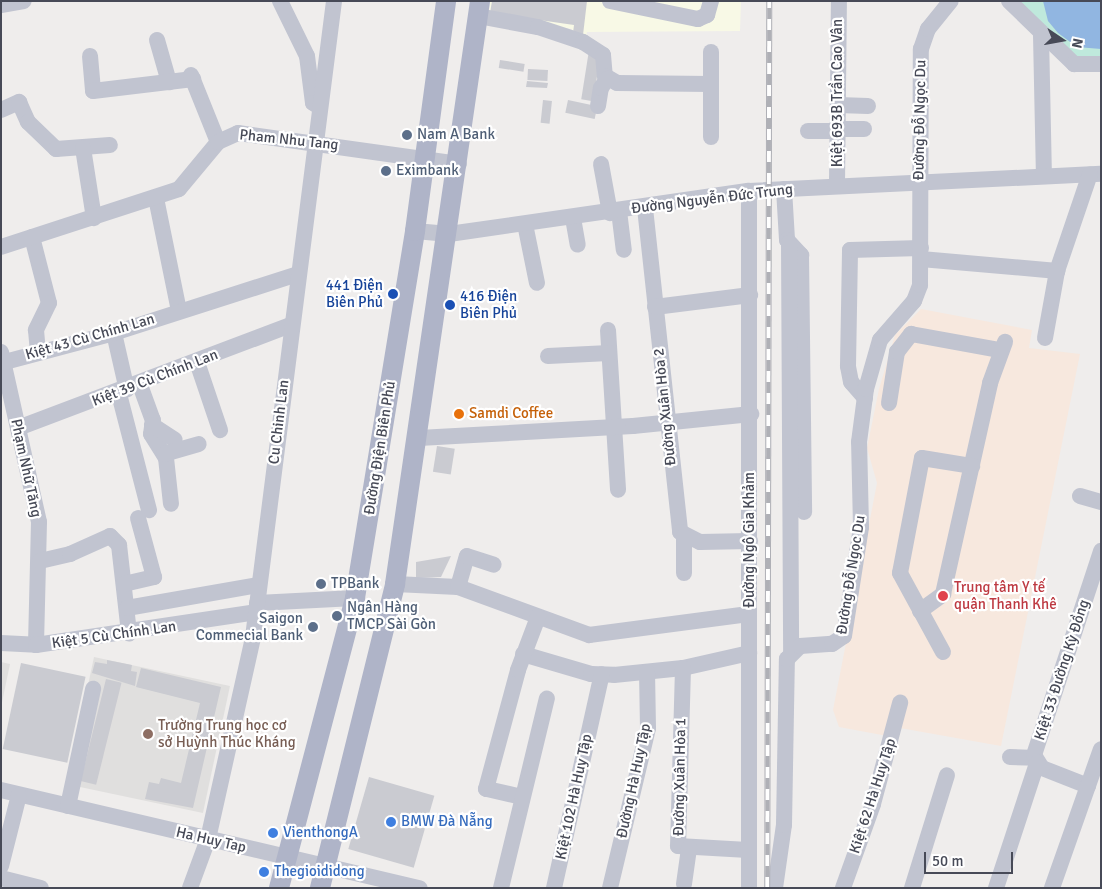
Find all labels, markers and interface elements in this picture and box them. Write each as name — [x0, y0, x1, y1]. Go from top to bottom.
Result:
north arrow — [1037, 15, 1087, 65]
street label: Kiệt 693B Trần Cao Vân — [829, 19, 847, 167]
text: N — [1068, 37, 1086, 50]
street label: Đường Đỗ Ngọc Du — [910, 60, 930, 180]
street label: Pham Nhu Tang — [239, 126, 339, 154]
place label: Nam A Bank — [417, 126, 495, 144]
marker: Nam A Bank — [401, 129, 413, 141]
place label: Eximbank — [396, 162, 459, 180]
marker: Eximbank — [380, 165, 392, 177]
street label: Đường Nguyễn Đức Trung — [630, 180, 794, 218]
place label: 441 Điện Biên Phủ — [326, 276, 383, 311]
place label: 416 Điện Biên Phủ — [460, 287, 517, 322]
marker: 441 Điện Biên Phủ — [387, 288, 399, 300]
marker: 416 Điện Biên Phủ — [444, 299, 456, 311]
street label: Kiệt 43 Cù Chính Lan — [23, 310, 157, 364]
street label: Kiệt 39 Cù Chính Lan — [89, 346, 221, 410]
street label: Đường Xuân Hòa 2 — [650, 347, 680, 467]
street label: Cu Chinh Lan — [265, 379, 293, 465]
street label: Đường Điện Biên Phủ — [361, 380, 399, 516]
place label: Samdi Coffee — [469, 405, 553, 423]
marker: Samdi Coffee — [453, 408, 465, 420]
street label: Phạm Nhữ Tăng — [7, 417, 45, 519]
street label: Đường Ngô Gia Khảm — [741, 472, 759, 608]
street label: Đường Đỗ Ngọc Du — [833, 514, 869, 636]
place label: TPBank — [331, 575, 379, 593]
marker: TPBank — [315, 578, 327, 590]
place label: Trung tâm Y tế quận Thanh Khê — [954, 578, 1057, 613]
marker: Trung tâm Y tế quận Thanh Khê — [936, 589, 950, 603]
street label: Kiệt 33 Đường Kỳ Đồng — [1031, 597, 1093, 743]
place label: Ngân Hàng TMCP Sài Gòn — [347, 598, 436, 633]
place label: Saigon Commecial Bank — [196, 609, 303, 644]
marker: Ngân Hàng TMCP Sài Gòn — [331, 610, 343, 622]
street label: Kiệt 5 Cù Chính Lan — [51, 617, 177, 653]
marker: Saigon Commecial Bank — [307, 621, 319, 633]
place label: Trường Trung học cơ sở Huỳnh Thúc Kháng — [158, 716, 296, 751]
street label: Đường Xuân Hòa 1 — [670, 718, 690, 836]
street label: Đường Hà Huy Tập — [613, 722, 655, 840]
marker: Trường Trung học cơ sở Huỳnh Thúc Kháng — [142, 728, 154, 740]
street label: Kiệt 102 Hà Huy Tập — [552, 732, 596, 862]
street label: Kiệt 62 Hà Huy Tập — [846, 736, 900, 856]
place label: BMW Đà Nẵng — [401, 813, 493, 831]
marker: BMW Đà Nẵng — [385, 816, 397, 828]
street label: Ha Huy Tap — [174, 823, 248, 857]
place label: VienthongA — [283, 824, 358, 842]
marker: VienthongA — [267, 827, 279, 839]
scale bar — [927, 842, 1016, 874]
text: 50 m — [932, 852, 963, 870]
place label: Thegioididong — [274, 863, 365, 881]
marker: Thegioididong — [258, 866, 270, 878]

